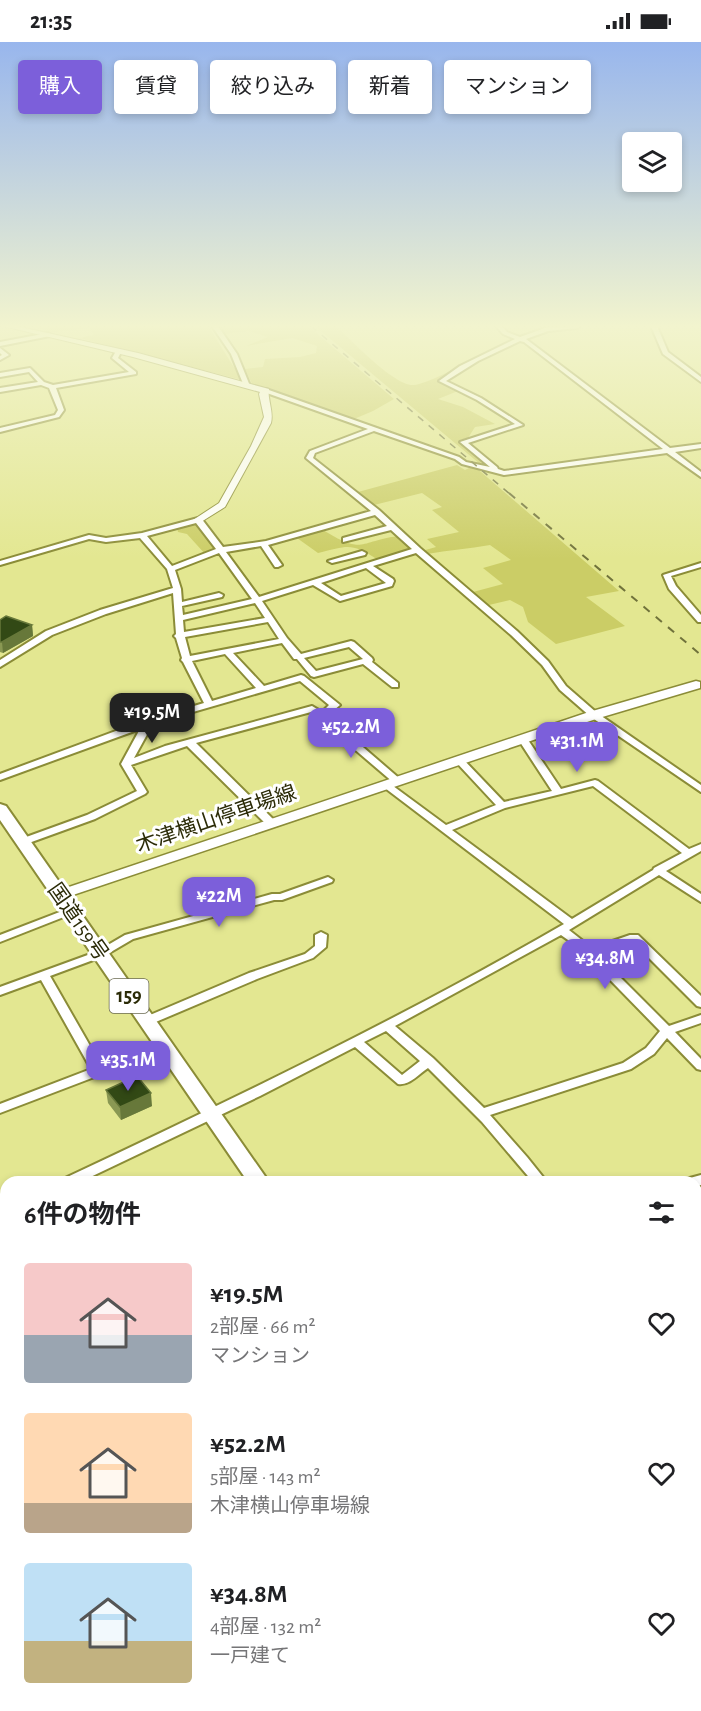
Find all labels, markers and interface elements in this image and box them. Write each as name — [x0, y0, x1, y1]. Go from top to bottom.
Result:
text: 21:35 — [30, 10, 72, 32]
chip: 購入 — [18, 60, 102, 114]
chip: 賃貸 — [114, 60, 198, 114]
chip: 絞り込み — [210, 60, 336, 114]
chip: 新着 — [348, 60, 432, 114]
chip: マンション — [444, 60, 591, 114]
map controls — [622, 132, 682, 192]
button: layers — [622, 132, 682, 192]
pin: ¥19.5M — [103, 693, 201, 744]
text: ¥19.5M — [124, 702, 180, 722]
pin: ¥52.2M — [302, 708, 400, 759]
text: ¥52.2M — [322, 717, 380, 737]
pin: ¥31.1M — [528, 722, 626, 773]
text: ¥31.1M — [550, 731, 604, 751]
street label: 木津横山停車場線 — [133, 781, 299, 856]
pin: ¥22M — [183, 877, 255, 928]
street label: 国道159号 — [44, 879, 113, 964]
text: ¥22M — [196, 886, 242, 906]
pin: ¥34.8M — [556, 939, 654, 990]
text: ¥34.8M — [575, 948, 635, 968]
road number: 159 — [110, 979, 148, 1013]
pin: ¥35.1M — [79, 1041, 177, 1092]
text: ¥35.1M — [100, 1050, 156, 1070]
icon: filters — [645, 1196, 678, 1229]
text: 6件の物件 — [24, 1202, 141, 1228]
text: ¥19.5M — [210, 1281, 284, 1307]
icon: home — [72, 1287, 144, 1359]
icon: heart — [645, 1307, 678, 1340]
text: 2部屋 · 66 m² — [210, 1317, 315, 1337]
text: マンション — [210, 1346, 310, 1366]
text: ¥52.2M — [210, 1431, 286, 1457]
icon: home — [72, 1437, 144, 1509]
icon: heart — [645, 1457, 678, 1490]
text: 5部屋 · 143 m² — [210, 1467, 321, 1487]
text: 木津横山停車場線 — [210, 1496, 370, 1516]
text: ¥34.8M — [210, 1581, 287, 1607]
icon: home — [72, 1587, 144, 1659]
icon: heart — [645, 1607, 678, 1640]
text: 4部屋 · 132 m² — [210, 1617, 321, 1637]
text: 一戸建て — [210, 1646, 290, 1666]

